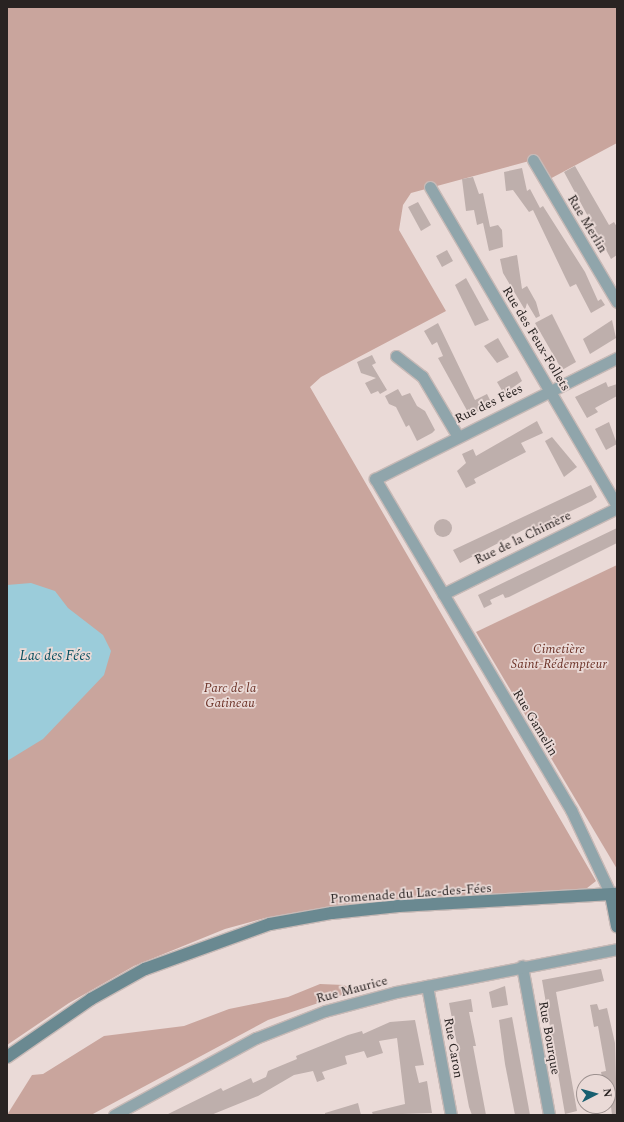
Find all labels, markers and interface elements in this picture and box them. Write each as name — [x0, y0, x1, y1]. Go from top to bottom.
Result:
street label: Rue Merlin — [564, 192, 610, 256]
street label: Rue des Feux-Follets — [499, 284, 573, 394]
street label: Rue des Fées — [452, 381, 526, 427]
street label: Rue de la Chimère — [472, 508, 574, 568]
park label: Cimetière Saint-Rédempteur — [511, 642, 607, 673]
water label: Lac des Fées — [20, 648, 90, 664]
park label: Parc de la Gatineau — [204, 681, 256, 712]
street label: Rue Gamelin — [509, 687, 561, 759]
street label: Promenade du Lac-des-Fées — [330, 881, 492, 907]
street label: Rue Maurice — [315, 973, 389, 1007]
street label: Rue Bourque — [535, 1000, 563, 1076]
street label: Rue Caron — [440, 1017, 466, 1079]
north arrow — [576, 1074, 616, 1114]
text: N — [599, 1087, 616, 1098]

